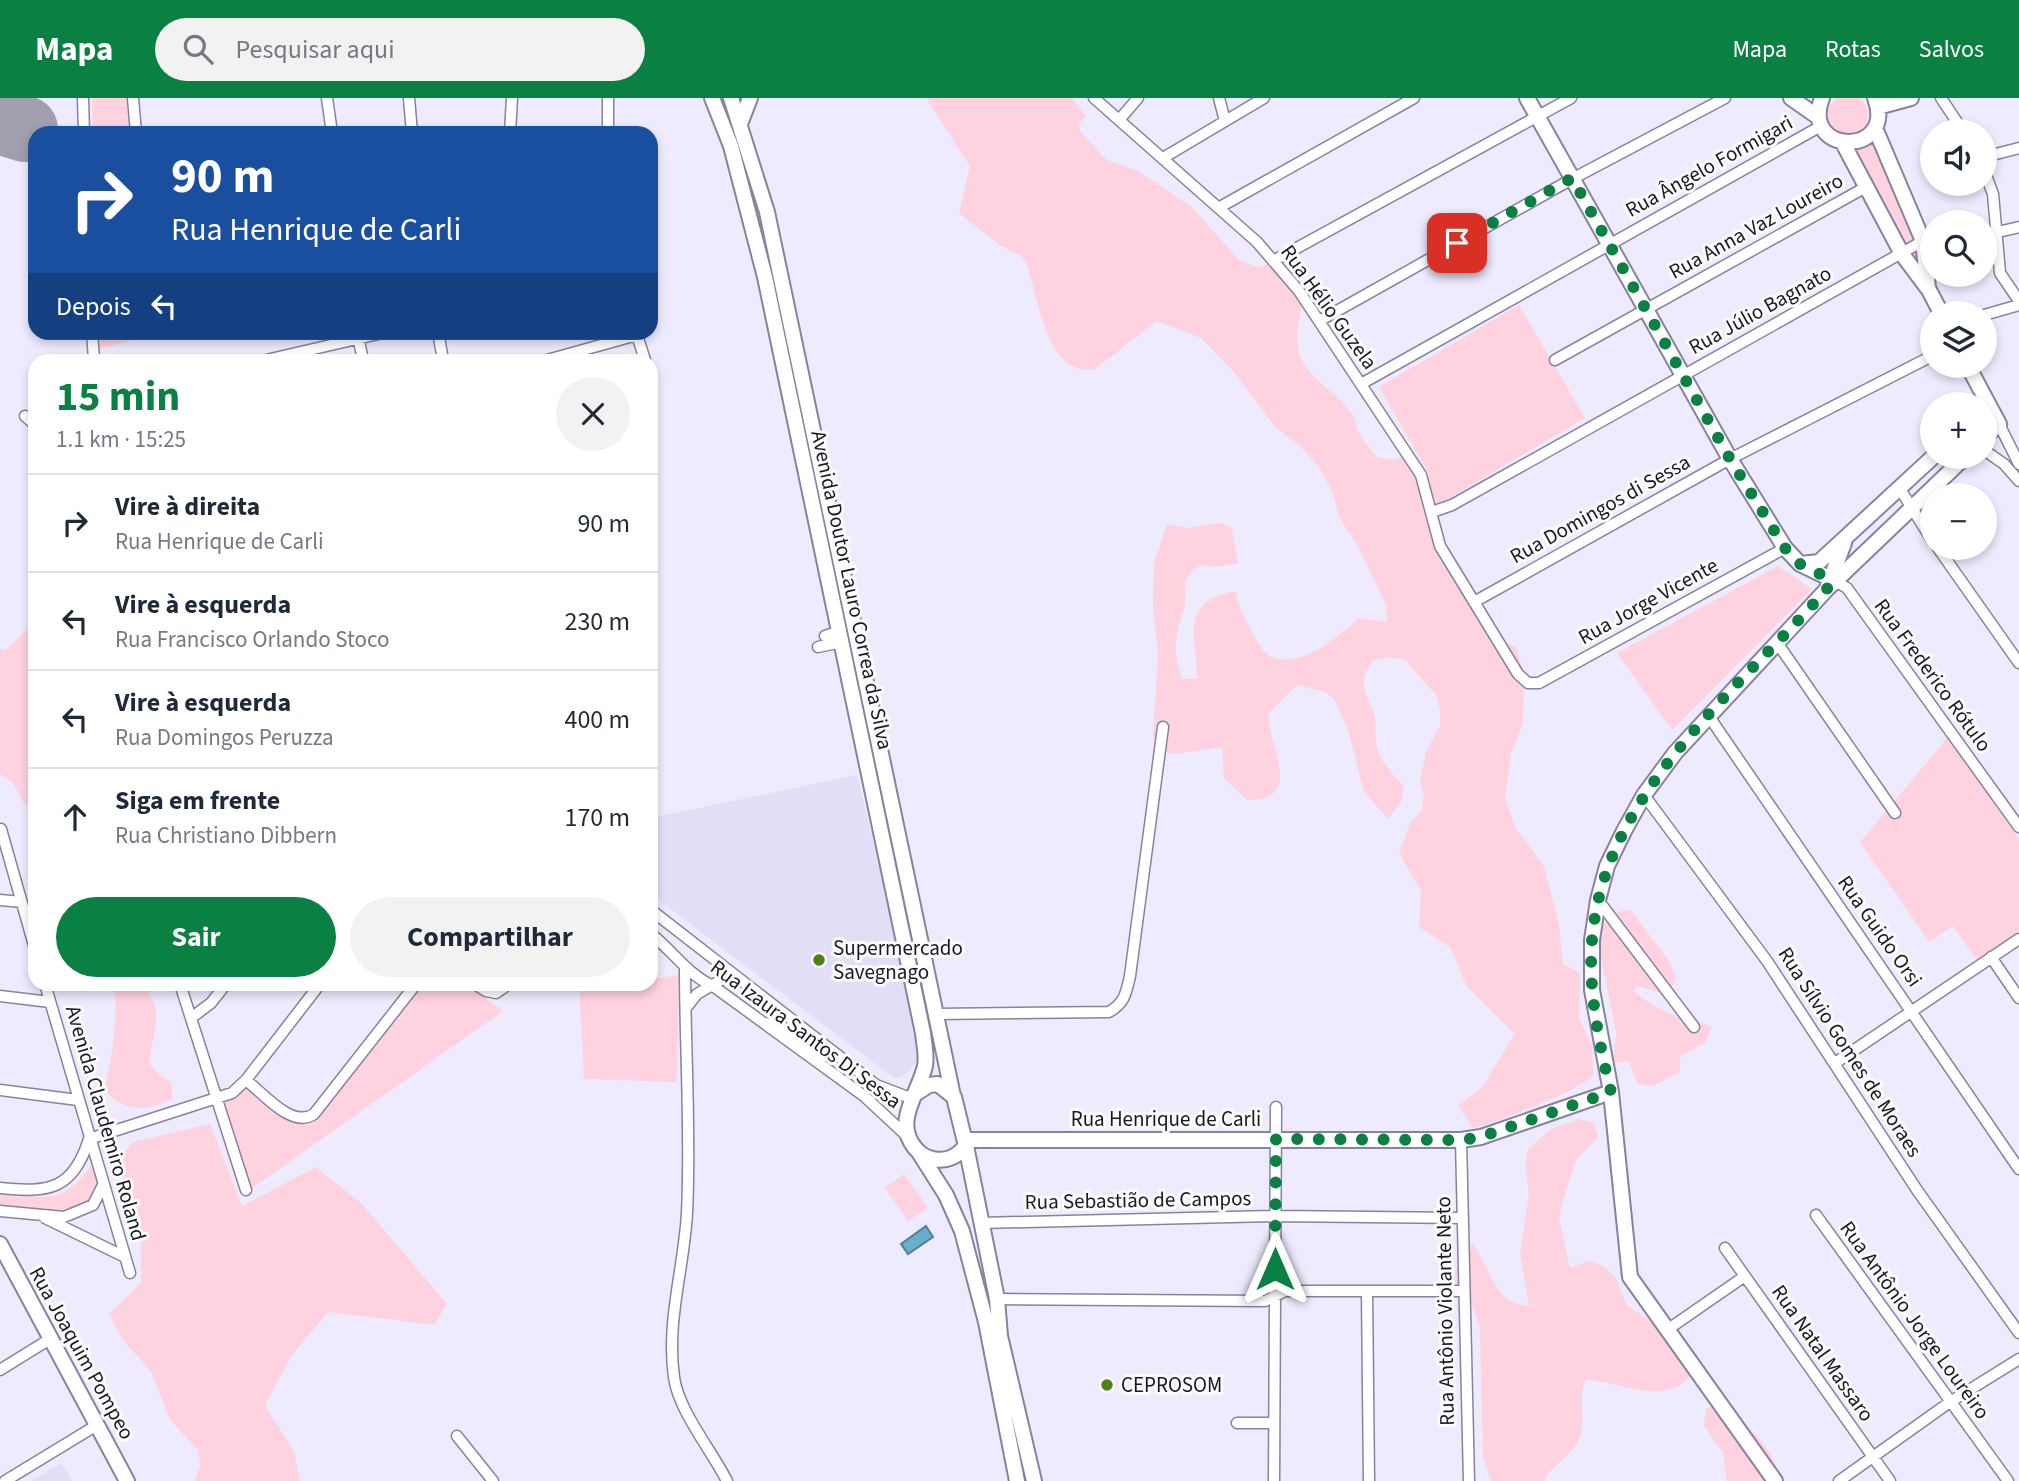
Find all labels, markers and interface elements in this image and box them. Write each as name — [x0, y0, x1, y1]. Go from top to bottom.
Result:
search box — [155, 18, 645, 81]
text: Mapa — [35, 26, 113, 73]
icon: search — [179, 30, 217, 68]
text: Pesquisar aqui — [235, 31, 395, 68]
text: Mapa — [1732, 32, 1787, 67]
text: Rotas — [1825, 32, 1881, 67]
text: Salvos — [1919, 32, 1984, 67]
street label: Rua Ângelo Formigari — [1620, 107, 1798, 225]
map controls — [1920, 119, 1997, 560]
button: sound — [1920, 119, 1997, 196]
text: 90 m — [171, 142, 275, 212]
icon: right — [56, 154, 147, 245]
street label: Rua Anna Vaz Loureiro — [1663, 166, 1849, 286]
text: Rua Henrique de Carli — [171, 207, 461, 253]
button: search — [1920, 210, 1997, 287]
pin — [1427, 213, 1487, 273]
icon: arrive — [1438, 224, 1476, 262]
street label: Rua Hélio Guzela — [1273, 238, 1385, 376]
street label: Rua Júlio Bagnato — [1683, 258, 1837, 362]
icon: left — [145, 287, 183, 325]
text: Depois — [56, 288, 131, 325]
button: layers — [1920, 301, 1997, 378]
text: 15 min — [56, 367, 180, 427]
button: close — [556, 377, 630, 451]
button: + — [1920, 392, 1997, 469]
text: 1.1 km · 15:25 — [56, 423, 186, 456]
street label: Avenida Doutor Lauro Correa da Silva — [803, 428, 901, 752]
street label: Rua Domingos di Sessa — [1504, 447, 1696, 571]
button: − — [1920, 483, 1997, 560]
text: Vire à direita — [115, 488, 260, 525]
icon: right — [56, 504, 94, 542]
text: 90 m — [577, 505, 630, 542]
text: Rua Henrique de Carli — [115, 525, 324, 558]
street label: Rua Jorge Vicente — [1573, 550, 1723, 652]
text: Vire à esquerda — [115, 586, 291, 623]
street label: Rua Frederico Rótulo — [1867, 592, 1999, 758]
icon: left — [56, 602, 94, 640]
text: 230 m — [564, 603, 630, 640]
text: Rua Francisco Orlando Stoco — [115, 623, 389, 656]
text: Vire à esquerda — [115, 684, 291, 721]
icon: left — [56, 700, 94, 738]
text: 400 m — [564, 701, 630, 738]
text: Rua Domingos Peruzza — [115, 721, 334, 754]
text: Siga em frente — [115, 782, 280, 819]
icon: ahead — [56, 798, 94, 836]
text: 170 m — [564, 799, 630, 836]
text: Rua Christiano Dibbern — [115, 819, 337, 852]
street label: Rua Guido Orsi — [1830, 869, 1930, 993]
button: Sair — [56, 897, 336, 977]
button: Compartilhar — [350, 897, 630, 977]
place label: Supermercado Savegnago — [833, 933, 963, 987]
street label: Rua Sílvio Gomes de Moraes — [1771, 941, 1929, 1163]
street label: Rua Izaura Santos Di Sessa — [704, 952, 908, 1116]
marker: Supermercado Savegnago — [811, 952, 827, 968]
street label: Avenida Claudemiro Roland — [58, 1002, 154, 1244]
street label: Rua Henrique de Carli — [1071, 1104, 1261, 1134]
street label: Rua Sebastião de Campos — [1024, 1183, 1252, 1217]
street label: Rua Antônio Violante Neto — [1428, 1196, 1462, 1426]
street label: Rua Antônio Jorge Loureiro — [1833, 1215, 1997, 1425]
position arrow — [1238, 1232, 1312, 1306]
street label: Rua Joaquim Pompeo — [22, 1261, 142, 1445]
street label: Rua Natal Massaro — [1764, 1278, 1882, 1428]
place label: CEPROSOM — [1121, 1370, 1222, 1400]
marker: CEPROSOM — [1099, 1377, 1115, 1393]

